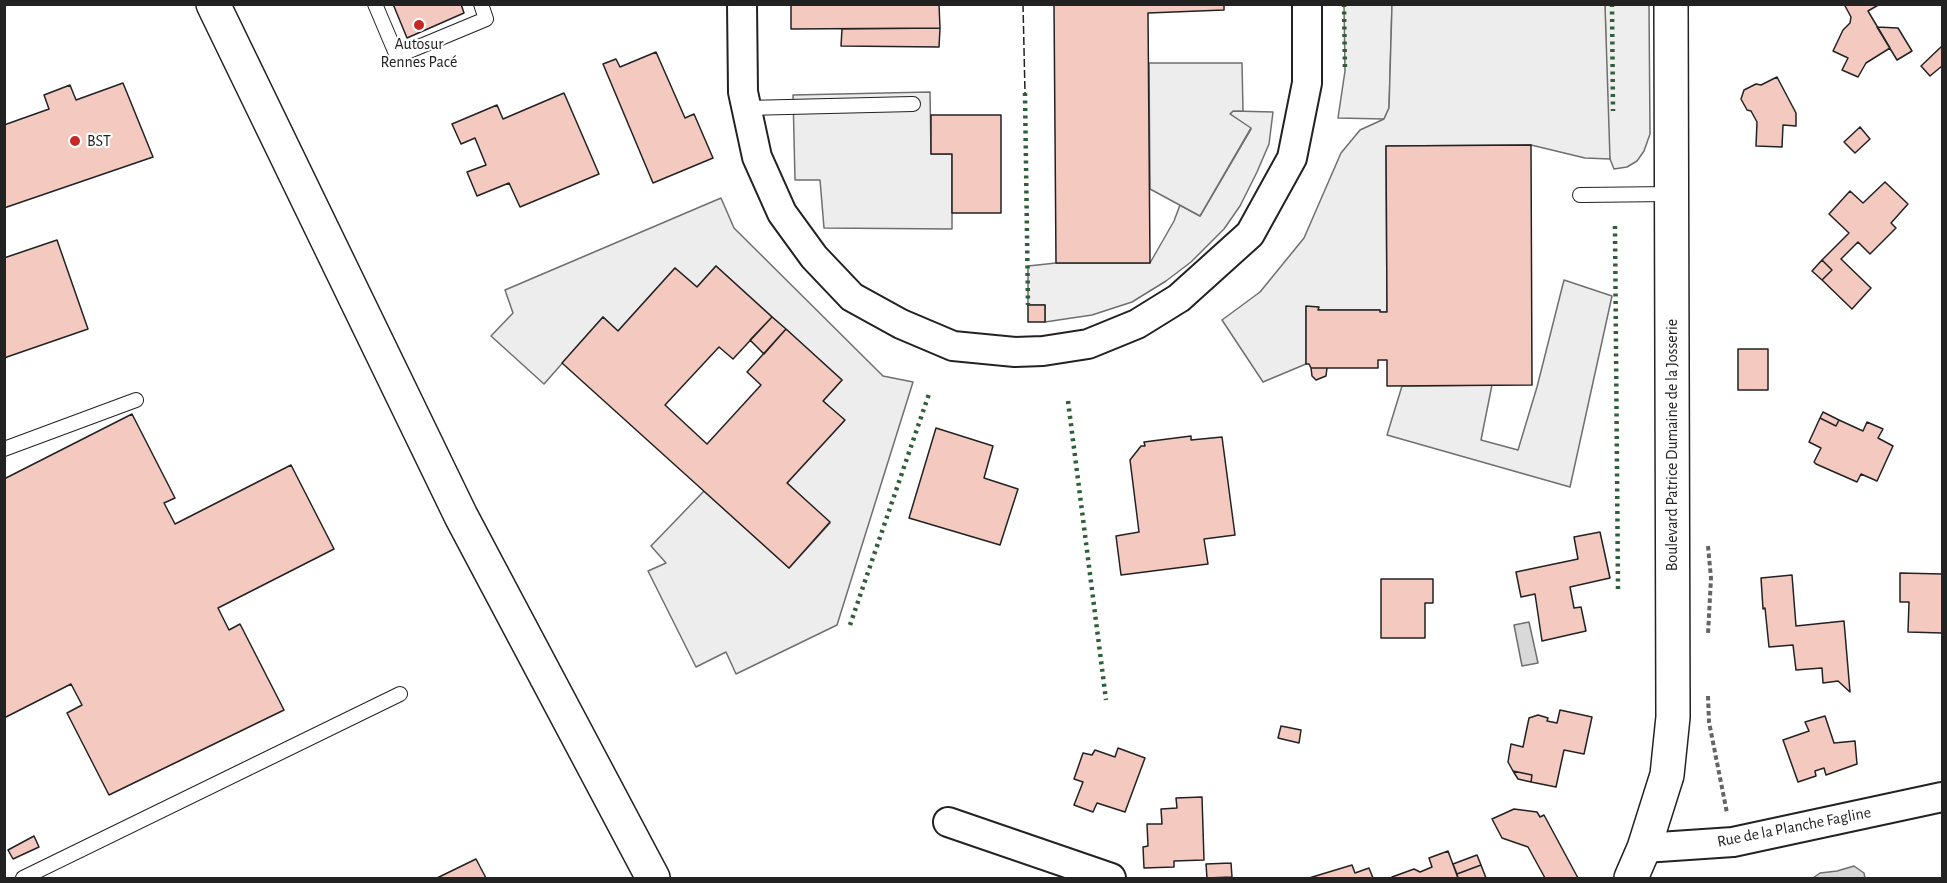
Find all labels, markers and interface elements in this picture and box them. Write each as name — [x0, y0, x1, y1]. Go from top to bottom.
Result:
marker: Autosur Rennes Pacé — [412, 18, 426, 32]
place label: Autosur Rennes Pacé — [381, 34, 457, 72]
place label: BST — [87, 131, 111, 151]
marker: BST — [68, 134, 82, 148]
street label: Boulevard Patrice Dumaine de la Josserie — [1662, 319, 1682, 571]
street label: Rue de la Planche Fagline — [1715, 803, 1873, 851]

